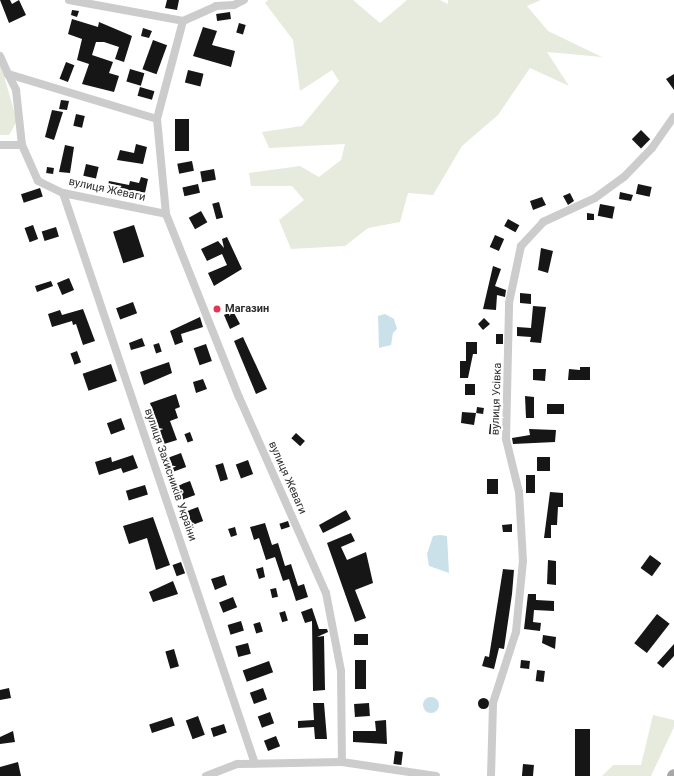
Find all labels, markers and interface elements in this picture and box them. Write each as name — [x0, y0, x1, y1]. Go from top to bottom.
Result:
street label: вулиця Жеваги — [67, 175, 147, 205]
place label: Магазин — [225, 302, 269, 316]
marker: Магазин — [212, 304, 222, 314]
street label: вулиця Усівка — [489, 363, 505, 435]
street label: вулиця Захисників України — [141, 407, 199, 543]
street label: вулиця Жеваги — [265, 440, 309, 516]

